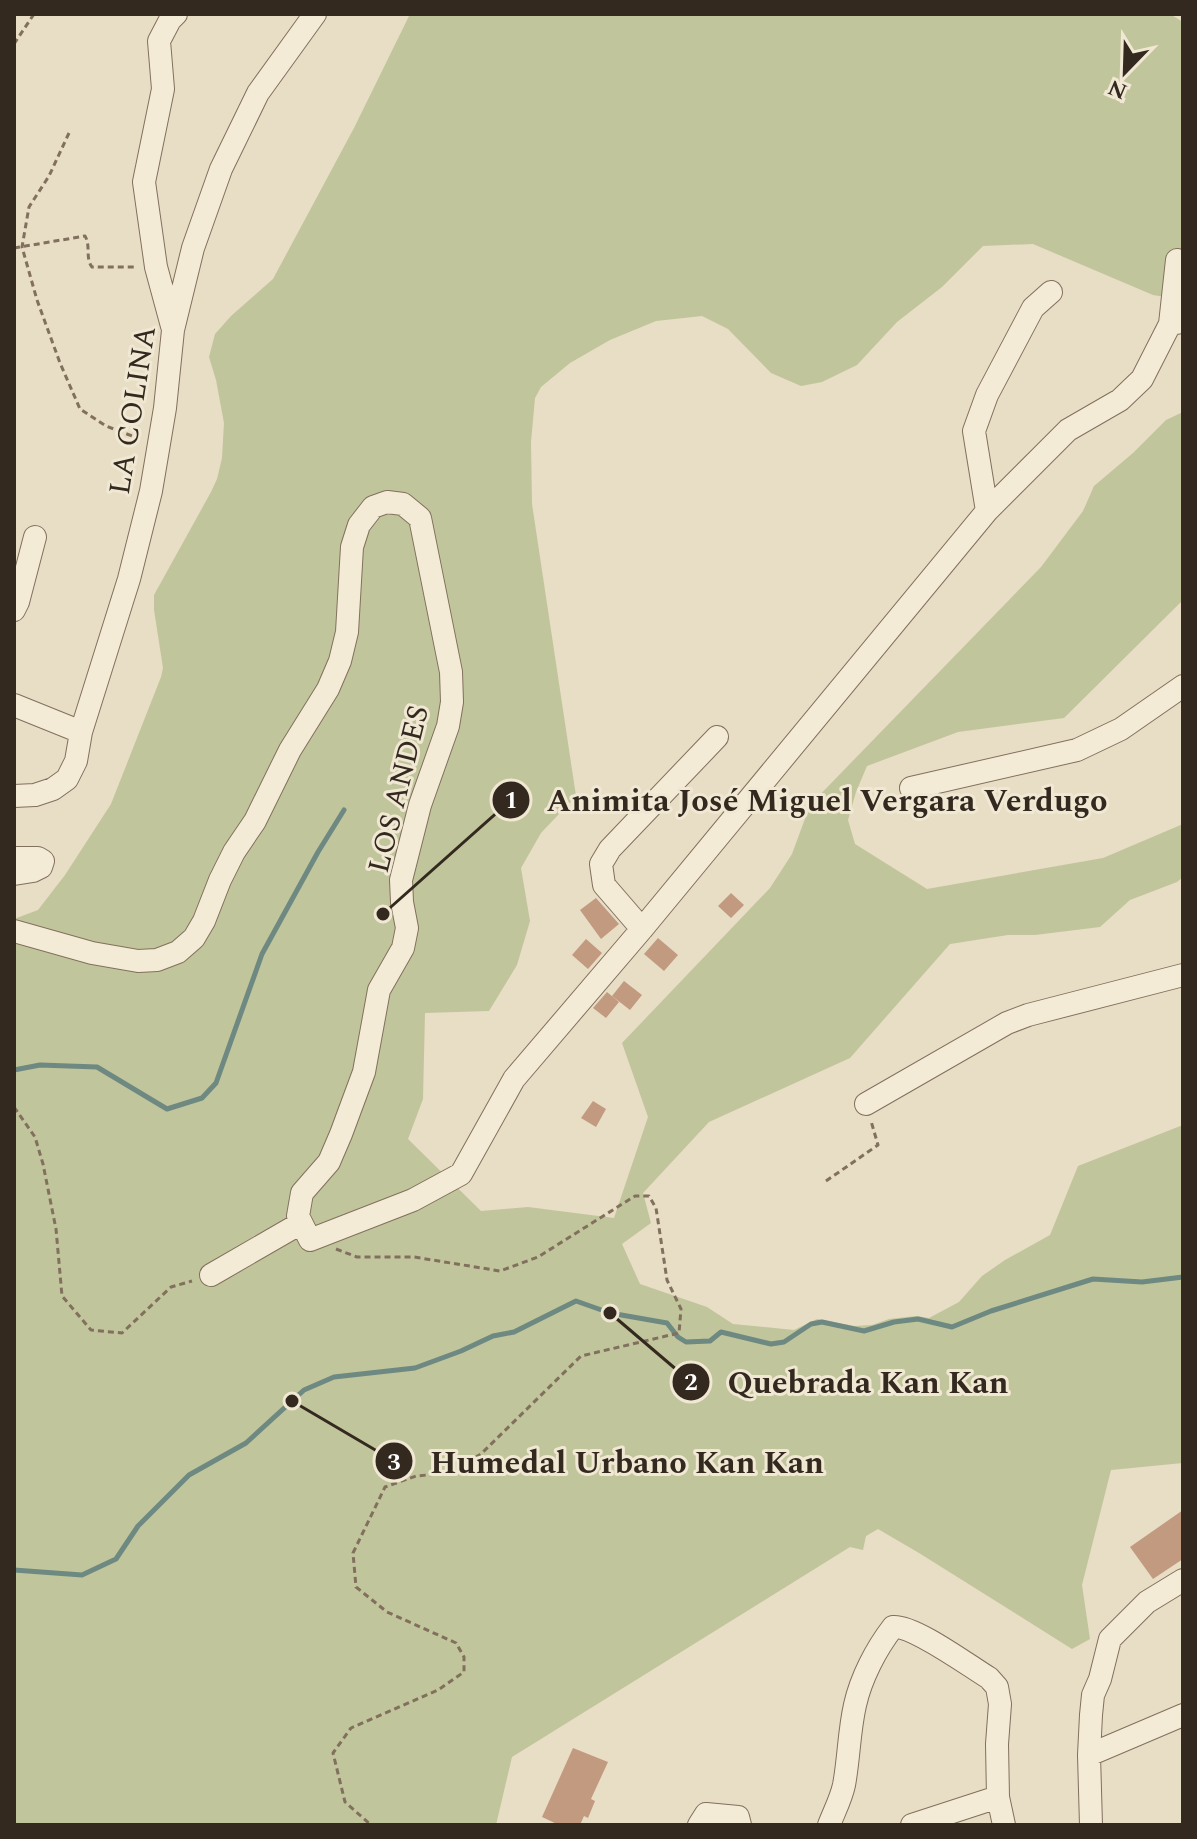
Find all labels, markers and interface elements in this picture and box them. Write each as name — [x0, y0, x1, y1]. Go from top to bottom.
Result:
north arrow — [1085, 32, 1165, 112]
text: N — [1103, 70, 1132, 108]
street label: LA COLINA — [97, 322, 169, 498]
street label: LOS ANDES — [356, 700, 442, 878]
callout: Animita José Miguel Vergara Verdugo — [491, 772, 1124, 828]
text: Animita José Miguel Vergara Verdugo — [546, 777, 1108, 826]
text: 1 — [504, 783, 518, 819]
callout: Quebrada Kan Kan — [671, 1354, 1024, 1410]
text: Quebrada Kan Kan — [728, 1359, 1009, 1408]
text: 2 — [684, 1365, 698, 1401]
callout: Humedal Urbano Kan Kan — [374, 1433, 840, 1489]
text: Humedal Urbano Kan Kan — [430, 1439, 824, 1488]
text: 3 — [387, 1445, 401, 1481]

